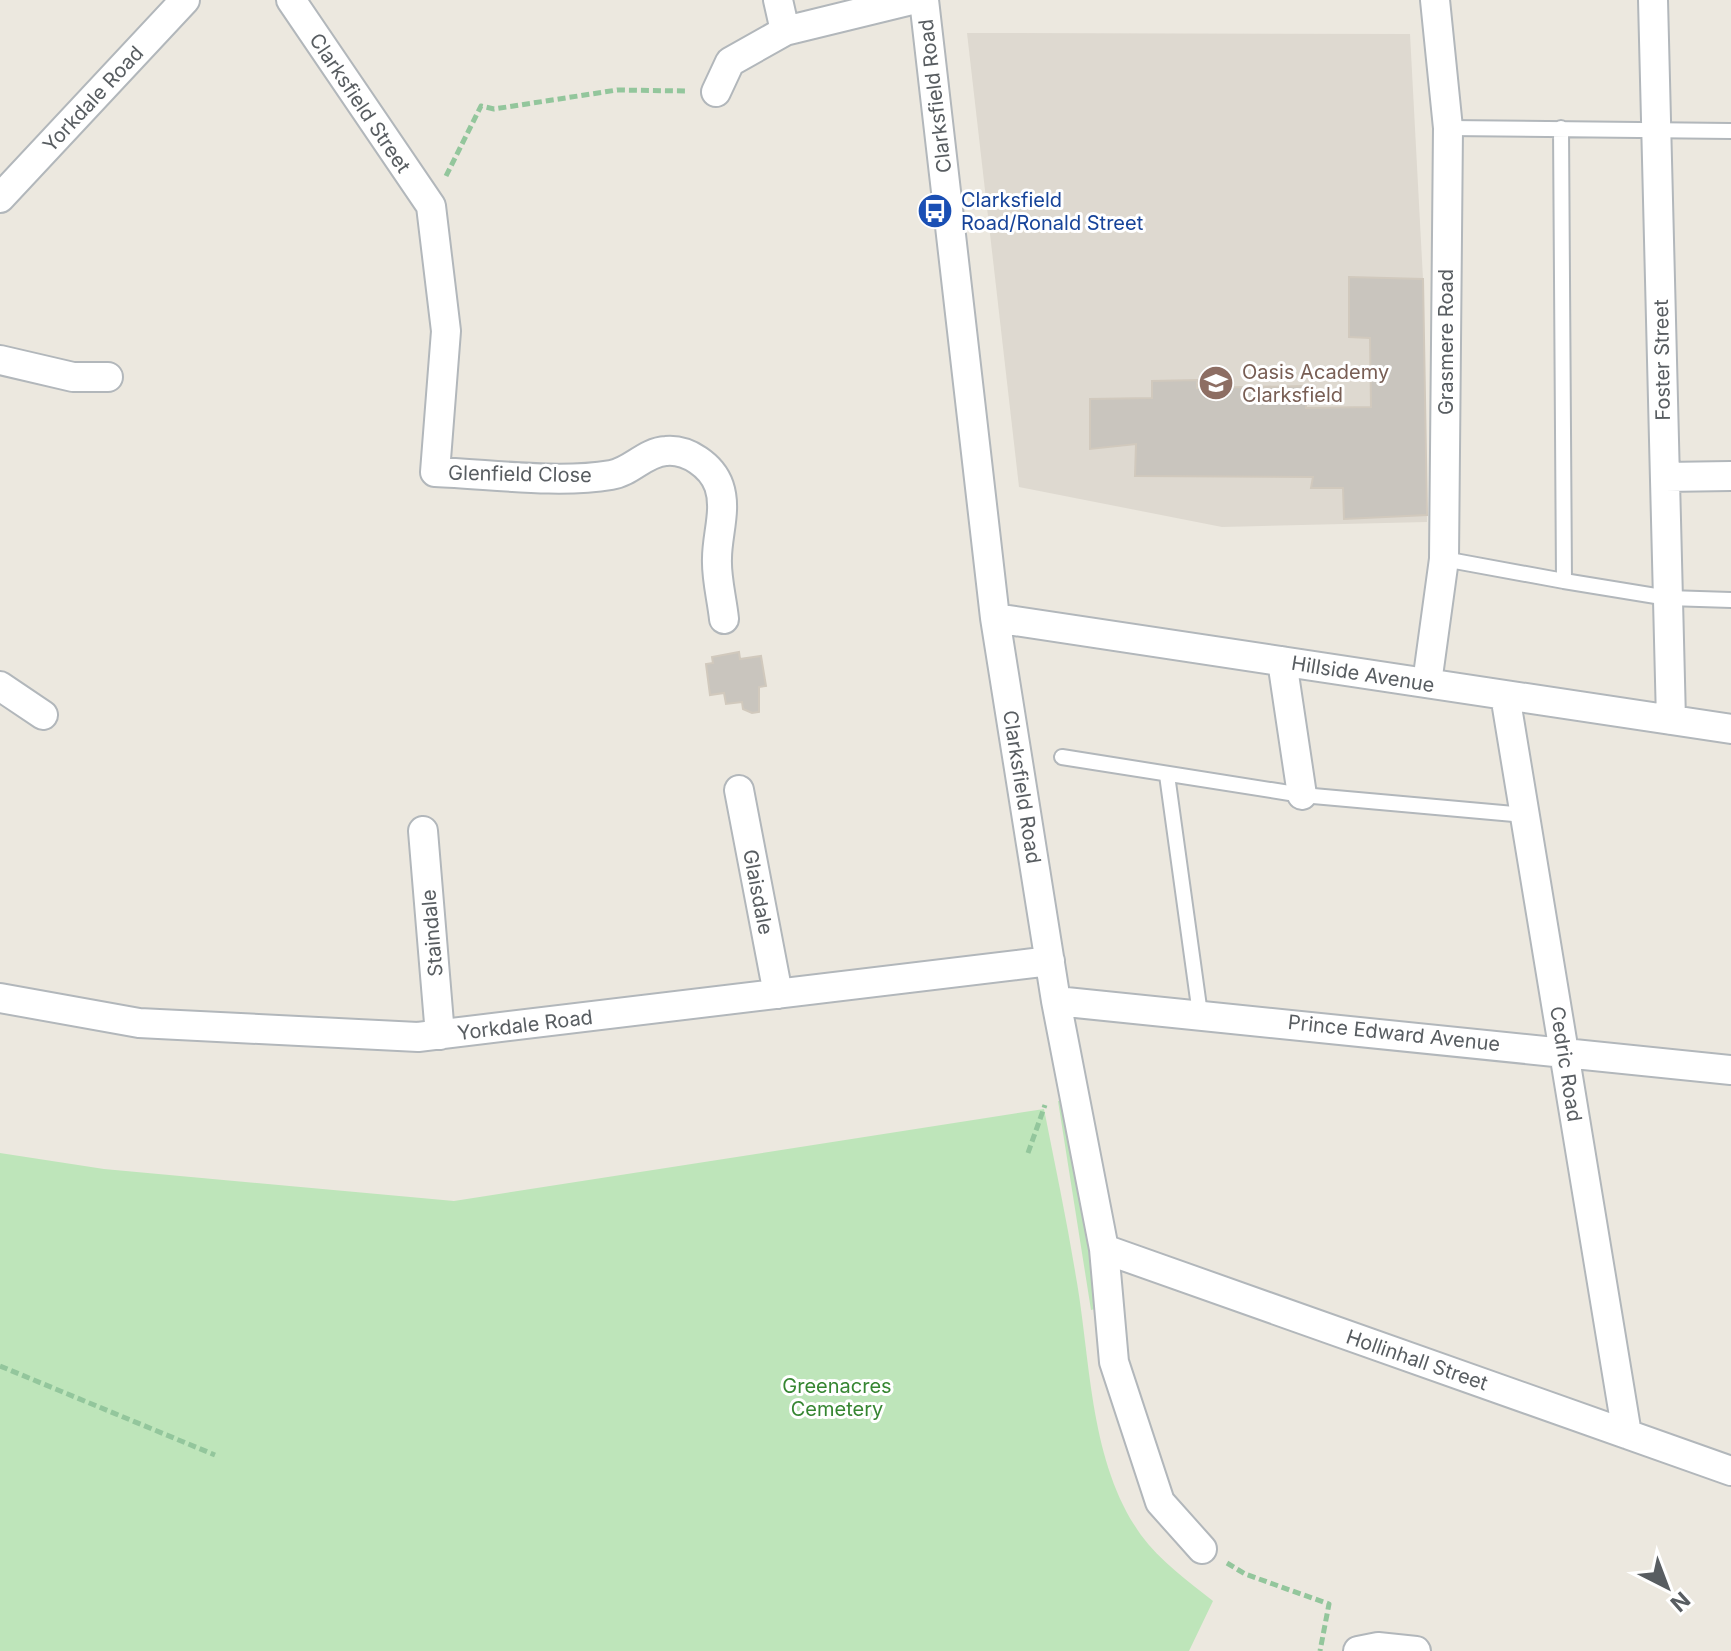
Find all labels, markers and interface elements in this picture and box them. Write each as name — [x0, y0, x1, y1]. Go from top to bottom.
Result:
street label: Clarksfield Road — [914, 18, 956, 174]
street label: Clarksfield Street — [304, 29, 416, 178]
street label: Yorkdale Road — [38, 41, 148, 157]
place label: Clarksfield Road/Ronald Street — [961, 188, 1144, 235]
bus stop icon: Clarksfield Road/Ronald Street — [916, 192, 954, 230]
street label: Grasmere Road — [1434, 269, 1458, 415]
street label: Foster Street — [1649, 299, 1675, 421]
place label: Oasis Academy Clarksfield — [1242, 360, 1389, 407]
school or university icon: Oasis Academy Clarksfield — [1197, 364, 1235, 402]
street label: Glenfield Close — [448, 461, 592, 487]
street label: Hillside Avenue — [1290, 651, 1436, 697]
street label: Clarksfield Road — [998, 709, 1046, 865]
street label: Glaisdale — [738, 847, 778, 937]
street label: Staindale — [416, 888, 448, 978]
street label: Yorkdale Road — [456, 1005, 594, 1045]
street label: Cedric Road — [1545, 1005, 1587, 1123]
street label: Prince Edward Avenue — [1287, 1010, 1501, 1056]
street label: Hollinhall Street — [1343, 1325, 1491, 1396]
park label: Greenacres Cemetery — [782, 1374, 892, 1421]
north arrow — [1627, 1547, 1707, 1627]
text: N — [1665, 1587, 1695, 1617]

